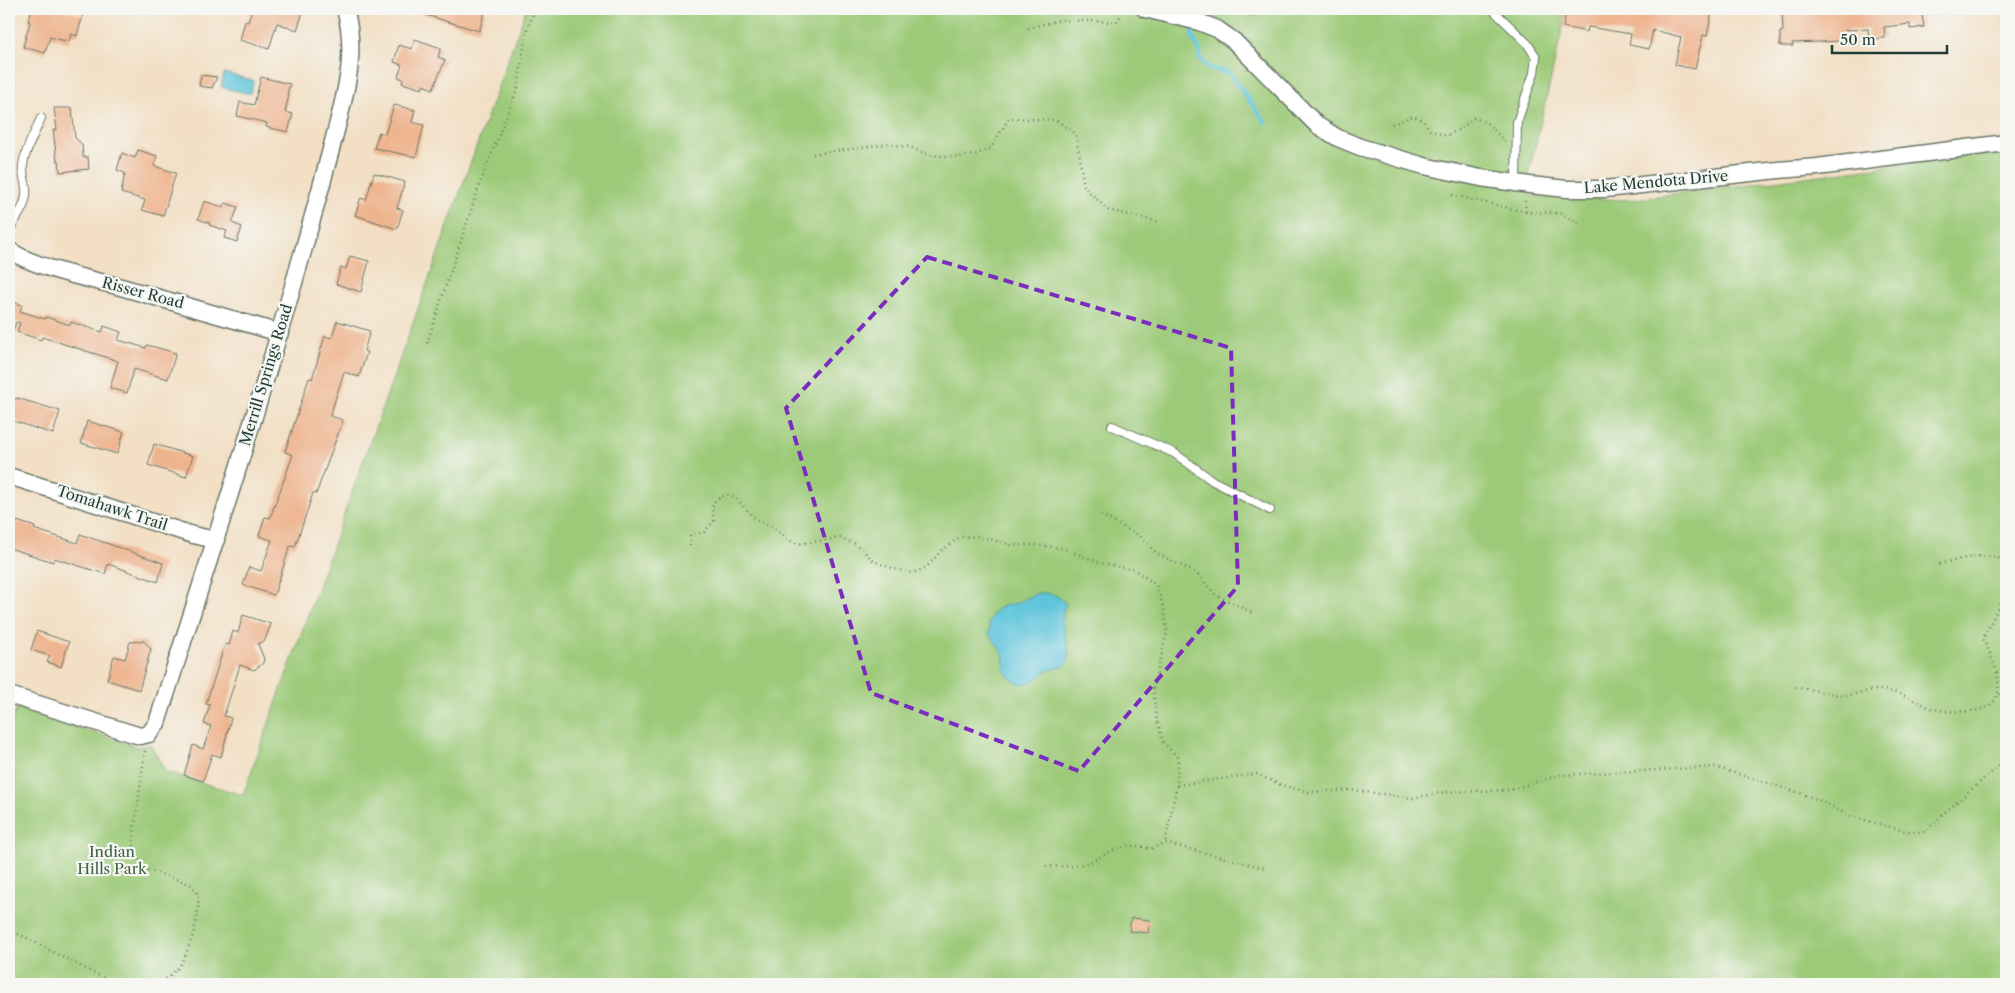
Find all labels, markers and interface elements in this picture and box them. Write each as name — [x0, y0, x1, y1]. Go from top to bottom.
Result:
scale bar — [1832, 22, 1948, 54]
text: 50 m — [1840, 30, 1876, 49]
street label: Lake Mendota Drive — [1583, 166, 1729, 197]
street label: Risser Road — [100, 272, 186, 313]
street label: Merrill Springs Road — [235, 302, 296, 448]
street label: Tomahawk Trail — [54, 481, 171, 535]
park label: Indian Hills Park — [77, 842, 148, 878]

